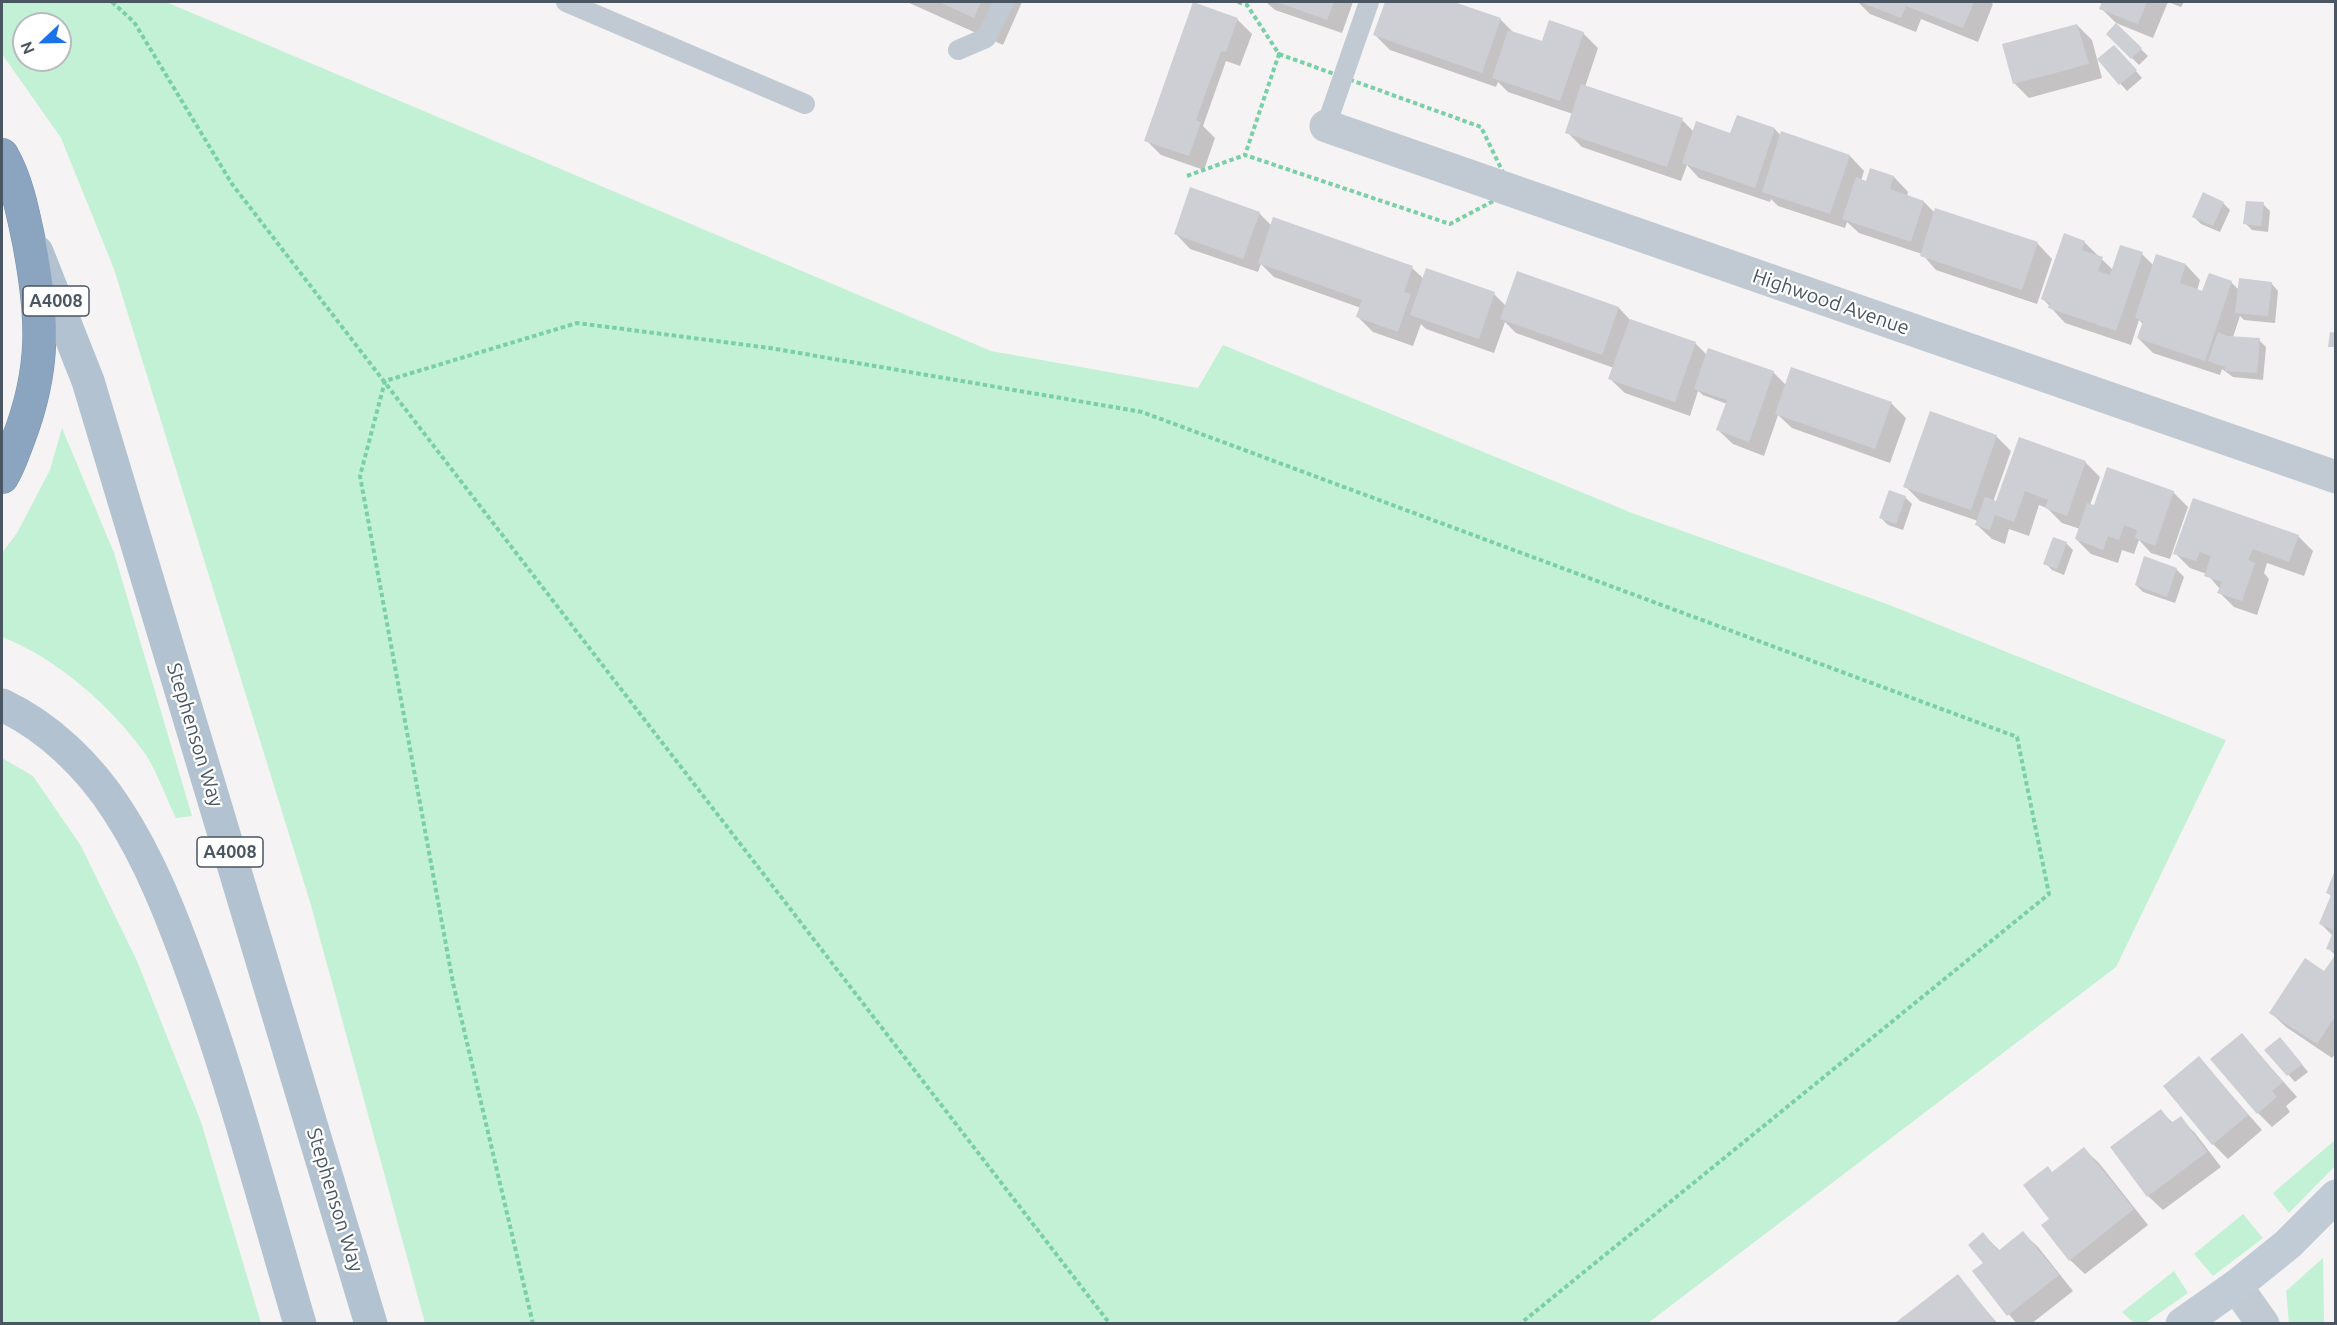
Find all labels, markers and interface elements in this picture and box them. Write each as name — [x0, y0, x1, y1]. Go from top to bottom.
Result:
north arrow — [12, 12, 72, 72]
text: N — [17, 39, 38, 57]
street label: Highwood Avenue — [1749, 264, 1913, 340]
road number: A4008 — [23, 286, 89, 316]
street label: Stephenson Way — [162, 660, 228, 810]
road number: A4008 — [197, 837, 263, 867]
street label: Stephenson Way — [302, 1125, 368, 1275]

